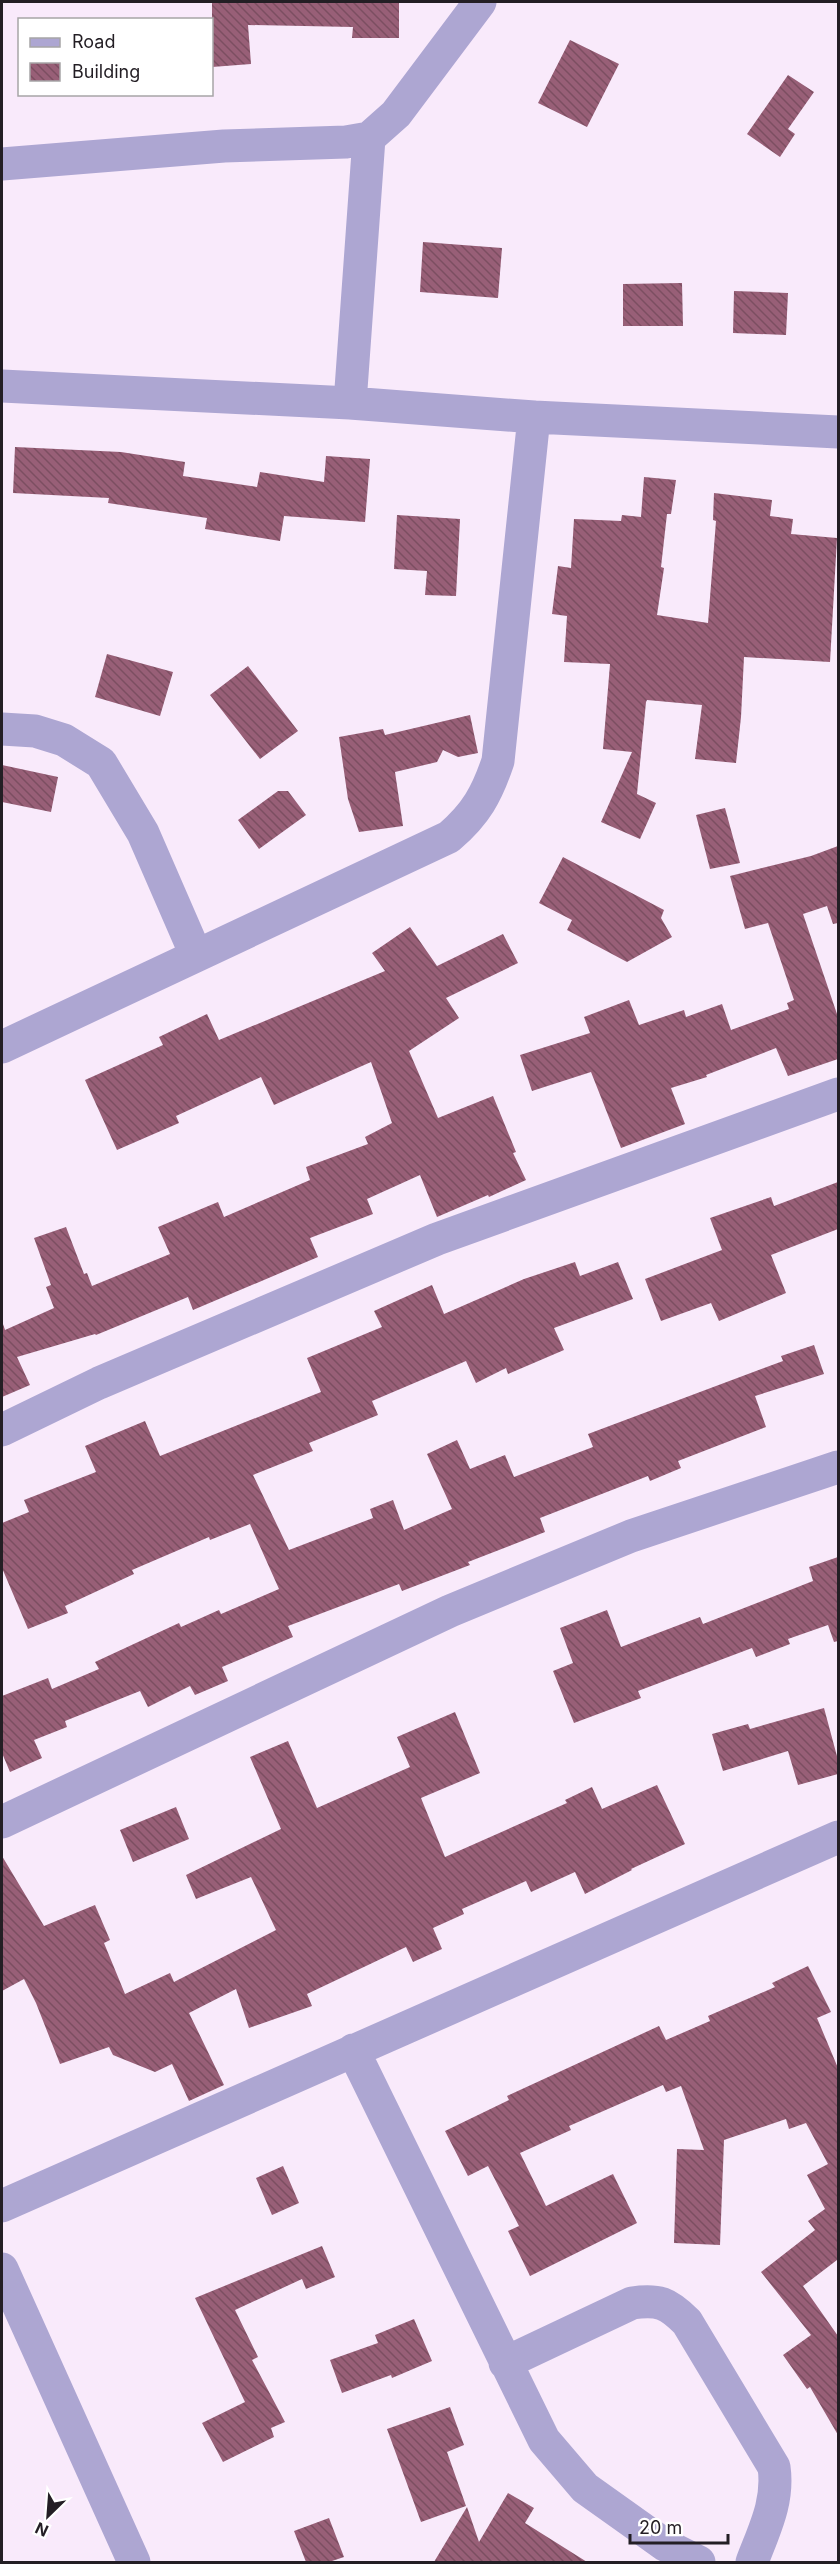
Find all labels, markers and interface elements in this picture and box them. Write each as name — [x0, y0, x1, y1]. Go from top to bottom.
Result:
legend — [18, 18, 213, 96]
text: Road — [72, 31, 115, 52]
text: Building — [72, 61, 140, 82]
north arrow — [18, 2486, 78, 2546]
scale bar — [630, 2507, 728, 2545]
text: 20 m — [639, 2517, 682, 2538]
text: N — [32, 2518, 51, 2541]

